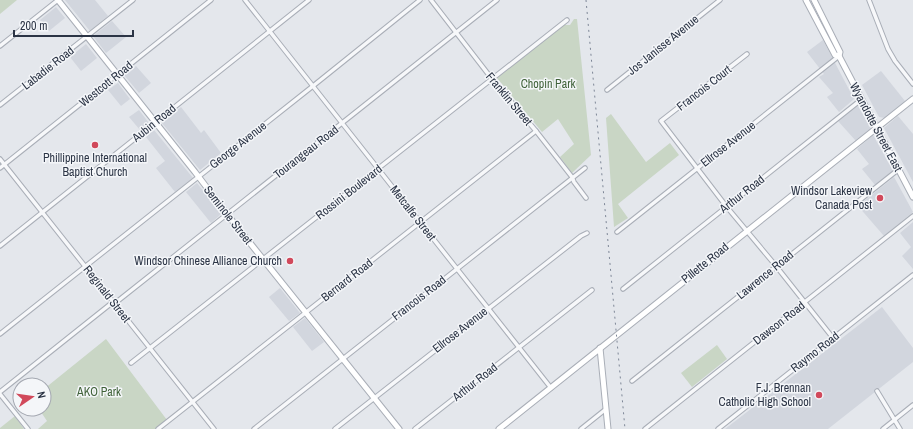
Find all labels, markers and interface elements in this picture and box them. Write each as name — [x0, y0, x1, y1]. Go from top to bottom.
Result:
street label: Jos Janisse Avenue — [624, 11, 702, 79]
scale bar — [14, 12, 133, 38]
text: 200 m — [20, 18, 47, 34]
street label: Labadie Road — [19, 43, 77, 93]
street label: Westcott Road — [76, 58, 136, 110]
street label: Francois Court — [673, 62, 735, 114]
street label: Franklin Street — [482, 69, 536, 129]
park label: Chopin Park — [521, 76, 575, 92]
street label: Wyandotte Street East — [846, 80, 906, 174]
street label: Aubin Road — [128, 100, 179, 146]
street label: George Avenue — [206, 118, 270, 172]
street label: Ellrose Avenue — [697, 118, 759, 170]
street label: Tourangeau Road — [270, 122, 342, 182]
marker: Phillippine International Baptist Church — [90, 140, 100, 150]
place label: Phillippine International Baptist Church — [43, 150, 147, 180]
street label: Rossini Boulevard — [312, 161, 386, 223]
street label: Arthur Road — [715, 171, 768, 217]
street label: Seminole Street — [200, 182, 256, 248]
street label: Metcalfe Street — [386, 182, 440, 244]
place label: Windsor Lakeview Canada Post — [791, 183, 873, 213]
marker: Windsor Lakeview Canada Post — [875, 193, 885, 203]
street label: Pillette Road — [678, 239, 732, 287]
street label: Lawrence Road — [733, 247, 797, 303]
place label: Windsor Chinese Alliance Church — [134, 253, 282, 269]
street label: Bernard Road — [318, 255, 376, 305]
marker: Windsor Chinese Alliance Church — [285, 256, 295, 266]
street label: Reginald Street — [80, 262, 135, 326]
street label: Francois Road — [389, 272, 449, 324]
street label: Dawson Road — [750, 298, 808, 348]
street label: Ellrose Avenue — [429, 304, 491, 356]
street label: Raymo Road — [787, 328, 843, 376]
street label: Arthur Road — [448, 359, 501, 405]
north arrow — [12, 377, 52, 417]
place label: F.J. Brennan Catholic High School — [719, 380, 811, 410]
park label: AKO Park — [76, 384, 121, 400]
text: N — [34, 390, 49, 399]
marker: F.J. Brennan Catholic High School — [814, 390, 824, 400]

